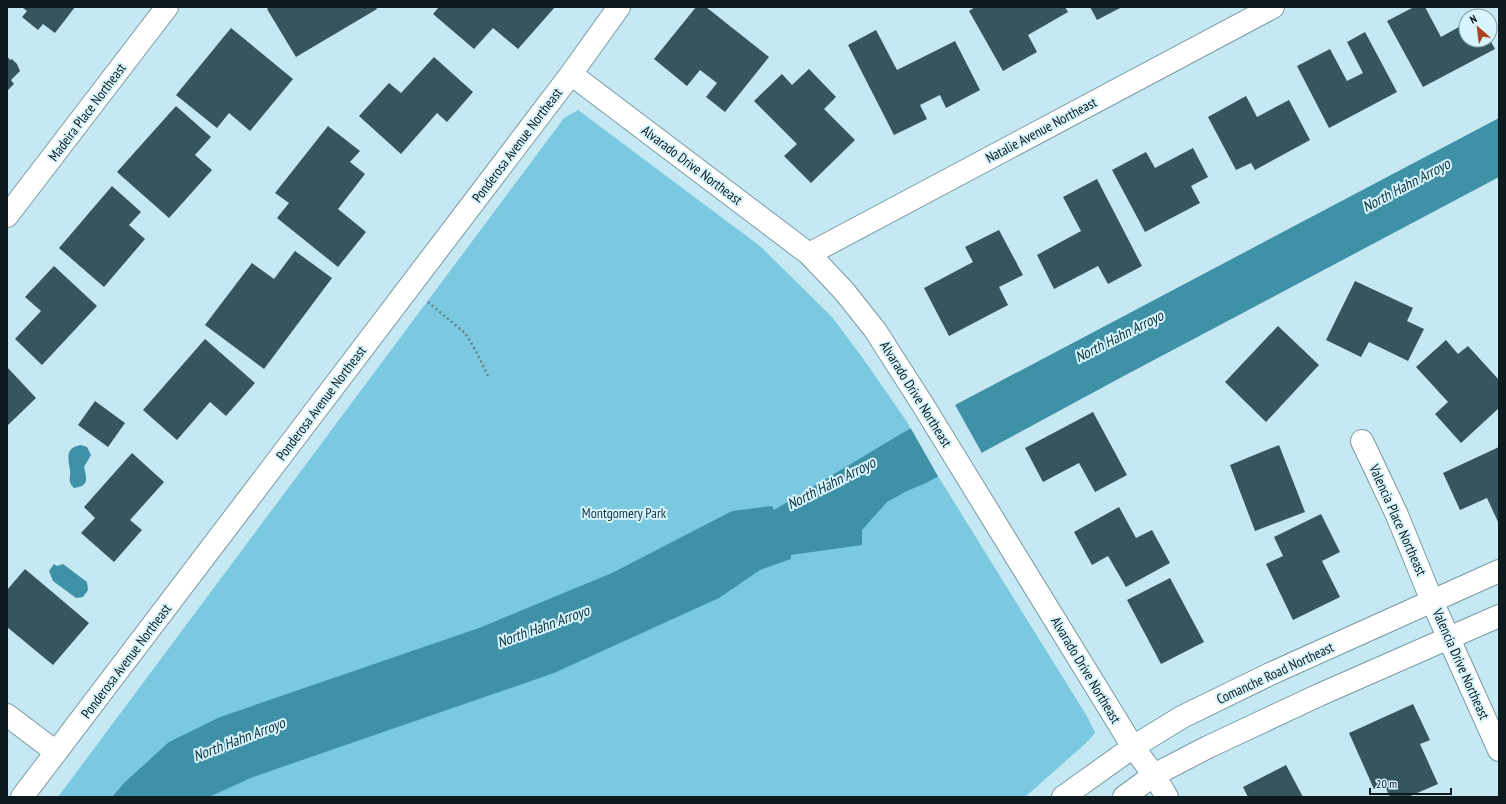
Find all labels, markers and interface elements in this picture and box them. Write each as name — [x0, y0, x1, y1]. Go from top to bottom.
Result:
north arrow — [1458, 8, 1498, 48]
text: N — [1467, 12, 1479, 27]
street label: Madeira Place Northeast — [44, 59, 130, 165]
street label: Ponderosa Avenue Northeast — [468, 84, 566, 206]
street label: Natalie Avenue Northeast — [982, 93, 1100, 167]
street label: Alvarado Drive Northeast — [638, 121, 746, 209]
water label: North Hahn Arroyo — [1359, 153, 1454, 216]
water label: North Hahn Arroyo — [1072, 305, 1168, 366]
street label: Alvarado Drive Northeast — [876, 338, 956, 450]
street label: Ponderosa Avenue Northeast — [272, 342, 370, 464]
water label: North Hahn Arroyo — [784, 452, 880, 513]
street label: Valencia Place Northeast — [1365, 461, 1431, 578]
park label: Montgomery Park — [582, 504, 667, 522]
street label: Ponderosa Avenue Northeast — [77, 600, 175, 722]
water label: North Hahn Arroyo — [494, 600, 593, 651]
street label: Valencia Drive Northeast — [1428, 605, 1494, 722]
street label: Alvarado Drive Northeast — [1047, 613, 1125, 727]
street label: Comanche Road Northeast — [1213, 638, 1337, 708]
water label: North Hahn Arroyo — [190, 712, 289, 765]
scale bar — [1370, 770, 1451, 796]
text: 20 m — [1376, 776, 1397, 791]

